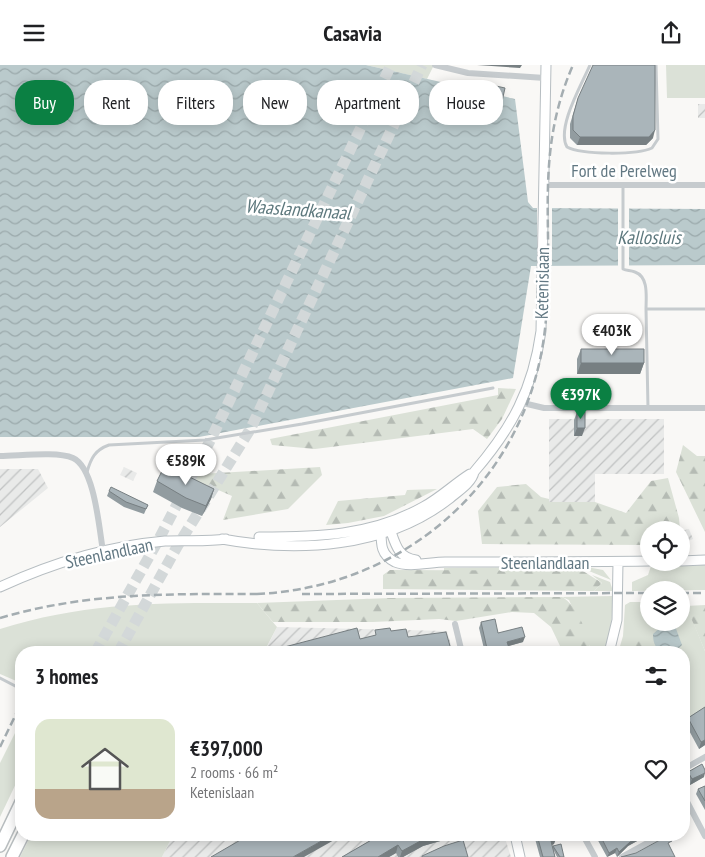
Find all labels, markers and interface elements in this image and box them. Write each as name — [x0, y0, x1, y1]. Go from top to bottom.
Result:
icon: menu — [20, 19, 48, 47]
text: Casavia — [323, 19, 382, 47]
icon: share — [657, 19, 685, 47]
chip: Buy — [15, 80, 74, 125]
chip: Rent — [84, 80, 148, 125]
chip: Filters — [158, 80, 233, 125]
chip: New — [243, 80, 307, 125]
chip: Apartment — [317, 80, 419, 125]
chip: House — [429, 80, 503, 125]
street label: Fort de Perelweg — [571, 159, 677, 182]
water label: Waaslandkanaal — [245, 193, 353, 225]
water label: Kallosluis — [617, 225, 682, 249]
street label: Ketenislaan — [530, 247, 554, 319]
pin: €403K — [577, 313, 647, 356]
text: €403K — [593, 320, 631, 340]
pin: €397K — [546, 377, 616, 420]
text: €397K — [562, 384, 600, 404]
pin: €589K — [151, 443, 221, 486]
text: €589K — [167, 450, 205, 470]
map controls — [640, 521, 690, 631]
button: locate — [640, 521, 690, 571]
street label: Steenlandlaan — [63, 533, 155, 573]
street label: Steenlandlaan — [501, 551, 589, 574]
button: layers — [640, 581, 690, 631]
icon: filters — [642, 662, 670, 690]
text: 3 homes — [35, 663, 98, 690]
text: €397,000 — [190, 735, 263, 762]
icon: home — [75, 739, 135, 799]
icon: heart — [642, 755, 670, 783]
text: 2 rooms · 66 m² — [190, 762, 278, 782]
text: Ketenislaan — [190, 782, 254, 802]

